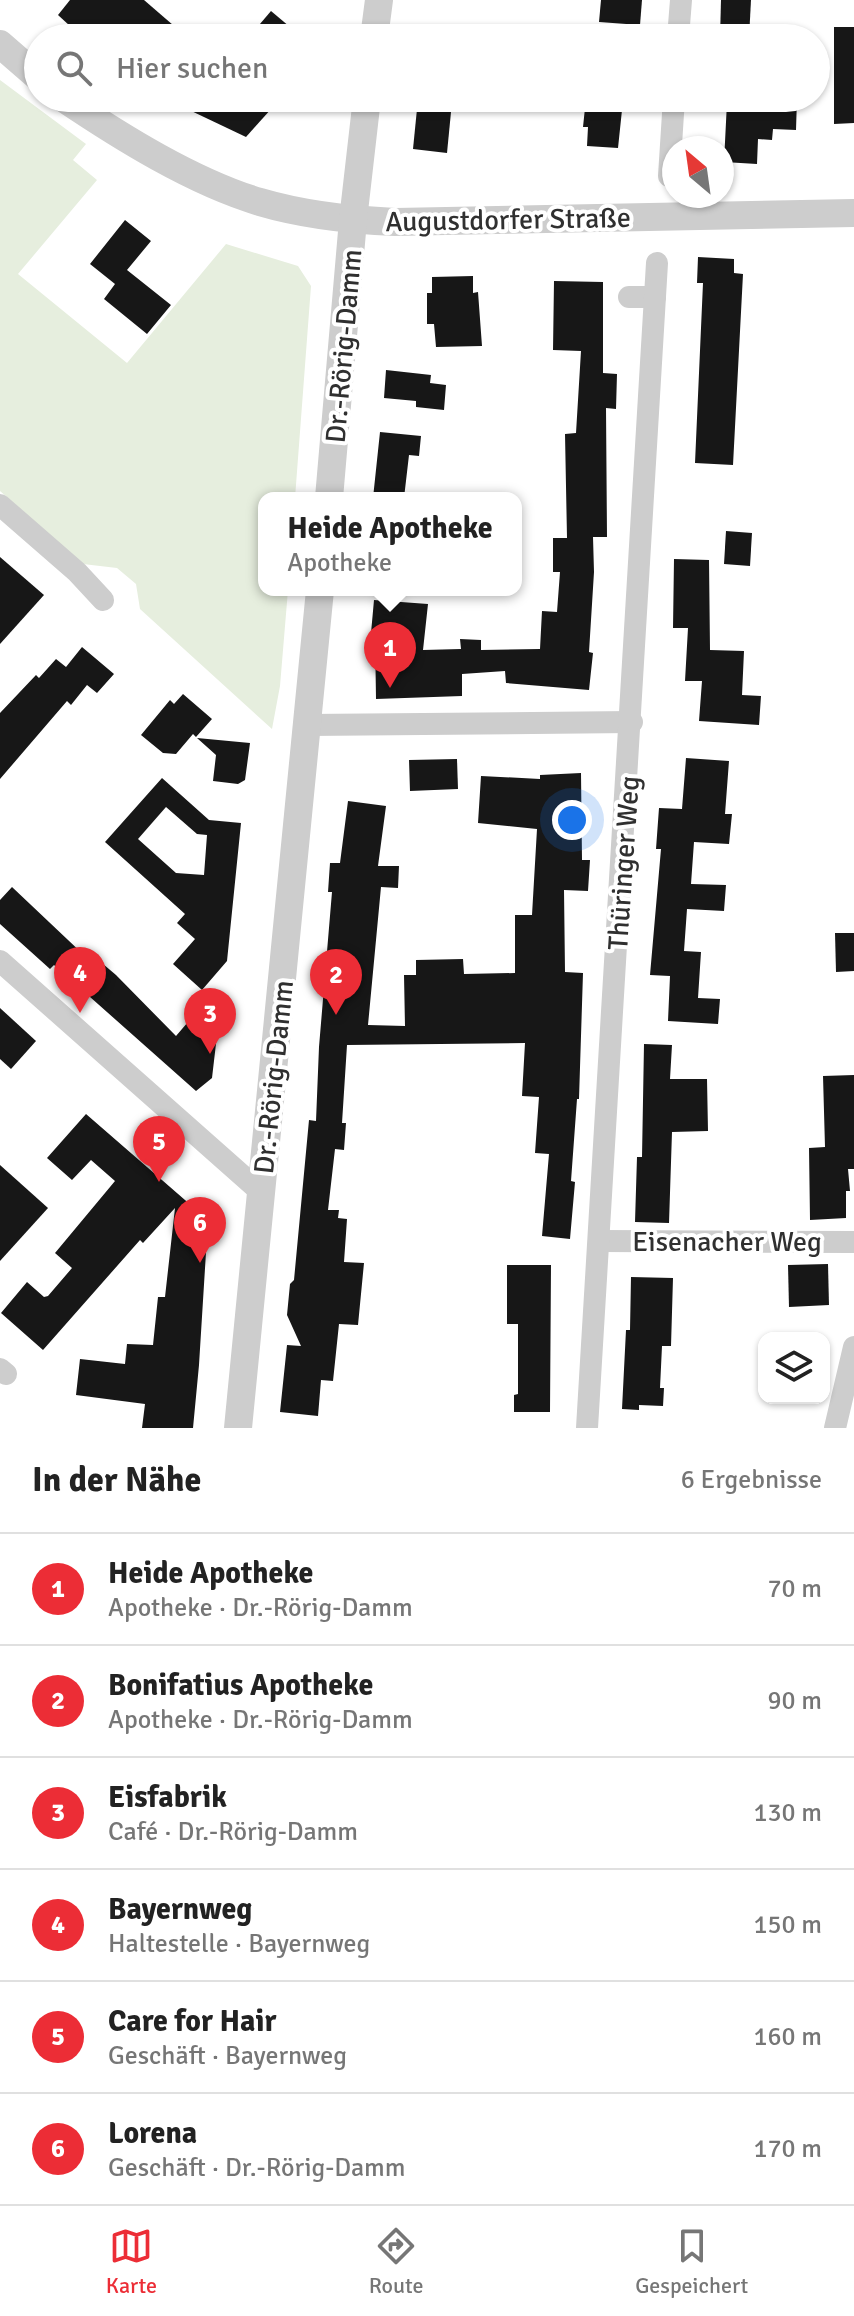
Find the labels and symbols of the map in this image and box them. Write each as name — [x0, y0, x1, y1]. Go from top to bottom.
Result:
north arrow — [662, 136, 734, 208]
street label: Augustdorfer Straße — [385, 201, 631, 239]
street label: Dr.-Rörig-Damm — [319, 248, 369, 444]
pin: 1 — [364, 622, 416, 688]
street label: Thüringer Weg — [601, 775, 647, 951]
your location — [552, 800, 592, 840]
pin: 4 — [54, 947, 106, 1013]
pin: 2 — [310, 949, 362, 1015]
street label: Dr.-Rörig-Damm — [247, 979, 301, 1176]
pin: 3 — [184, 988, 236, 1054]
pin: 5 — [133, 1116, 185, 1182]
pin: 6 — [174, 1197, 226, 1263]
street label: Eisenacher Weg — [632, 1225, 822, 1259]

